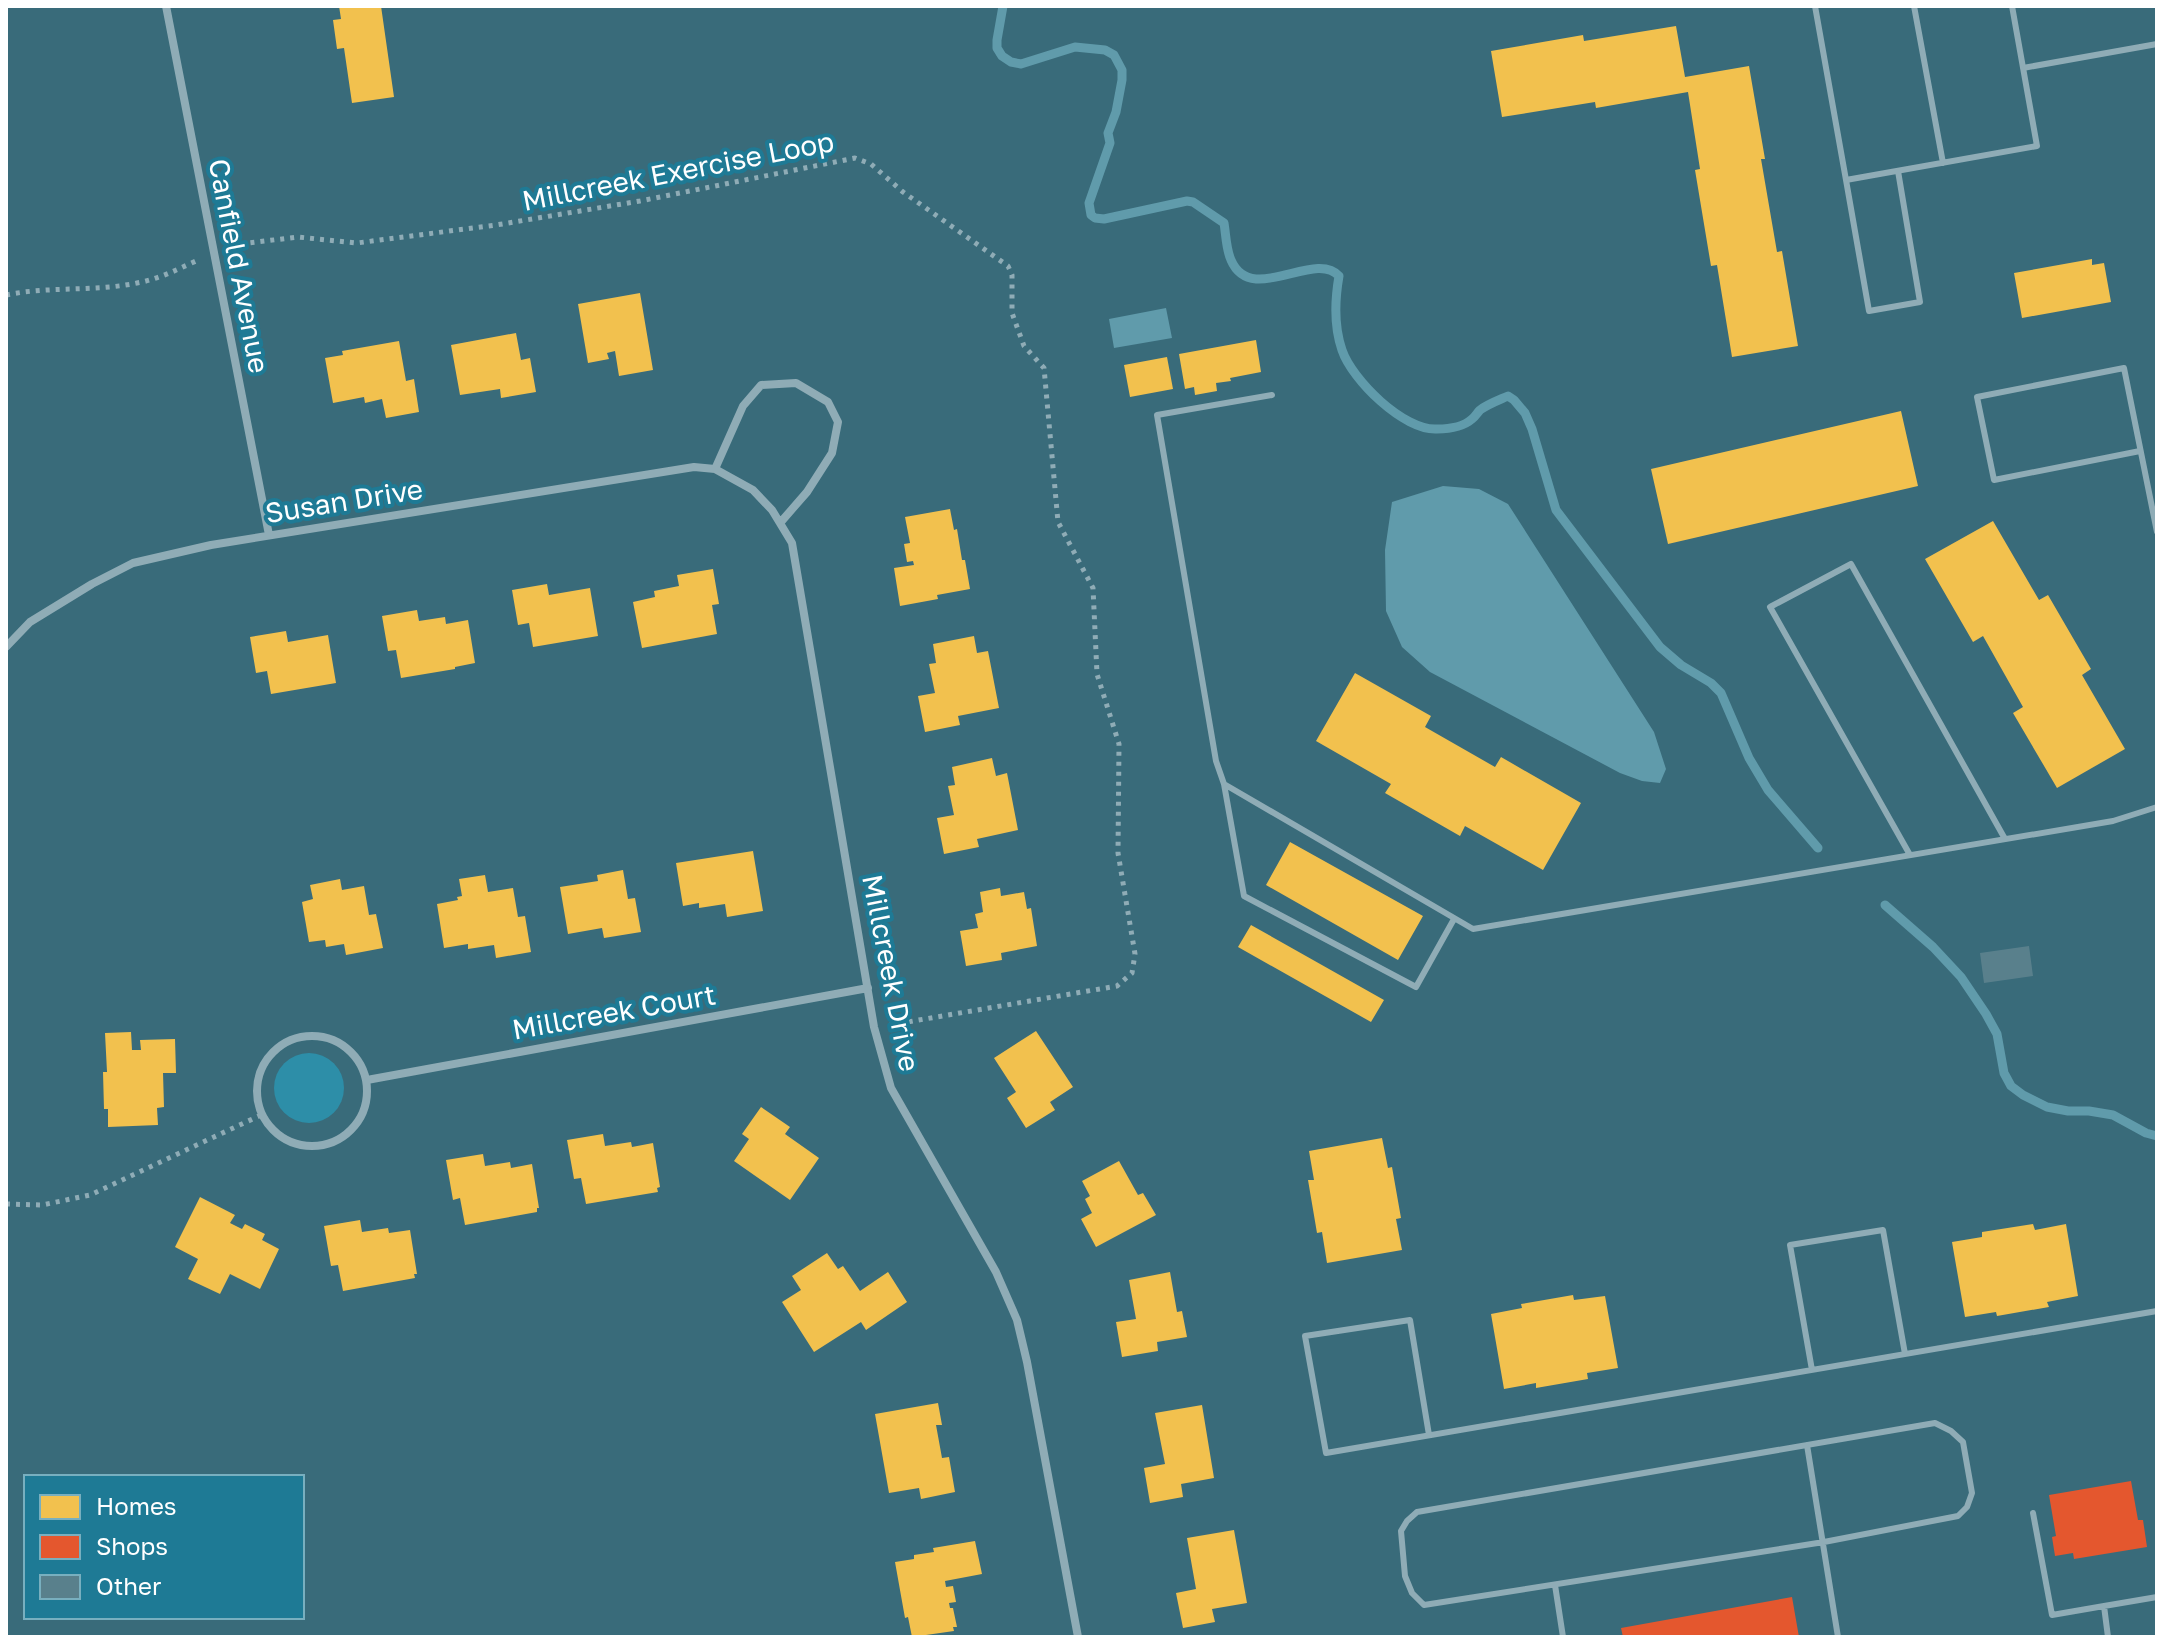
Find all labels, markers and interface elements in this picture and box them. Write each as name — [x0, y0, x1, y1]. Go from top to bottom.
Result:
street label: Millcreek Exercise Loop — [519, 124, 836, 217]
street label: Canfield Avenue — [203, 156, 276, 376]
street label: Susan Drive — [263, 472, 425, 529]
street label: Millcreek Drive — [856, 872, 927, 1074]
street label: Millcreek Court — [510, 977, 718, 1046]
legend — [24, 1475, 304, 1619]
text: Homes — [96, 1491, 177, 1520]
text: Shops — [96, 1531, 168, 1560]
text: Other — [96, 1571, 161, 1600]

